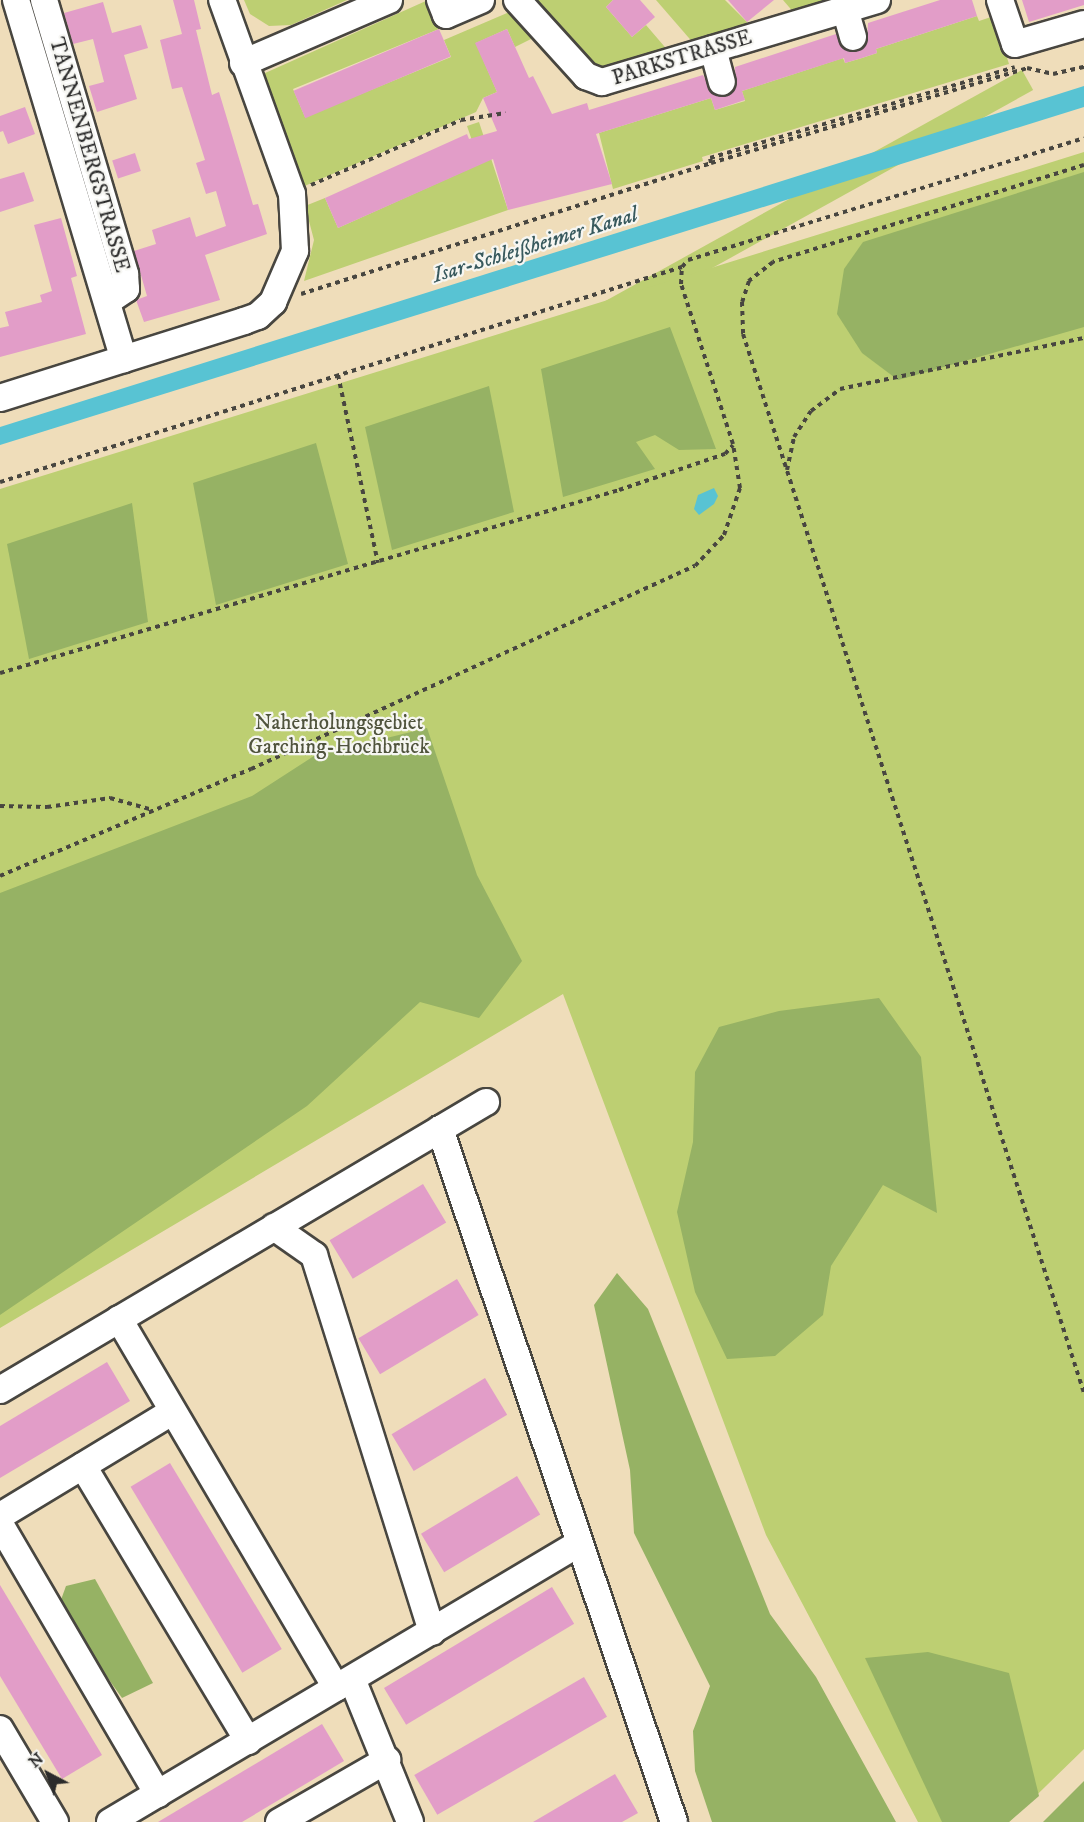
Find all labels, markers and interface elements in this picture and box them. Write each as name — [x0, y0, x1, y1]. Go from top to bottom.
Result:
street label: PARKSTRASSE — [609, 25, 755, 91]
street label: TANNENBERGSTRASSE — [43, 35, 135, 275]
water label: Isar-Schleißheimer Kanal — [429, 201, 641, 289]
park label: Naherholungsgebiet Garching-Hochbrück — [248, 710, 430, 760]
north arrow — [18, 1744, 78, 1804]
text: N — [25, 1749, 48, 1772]

